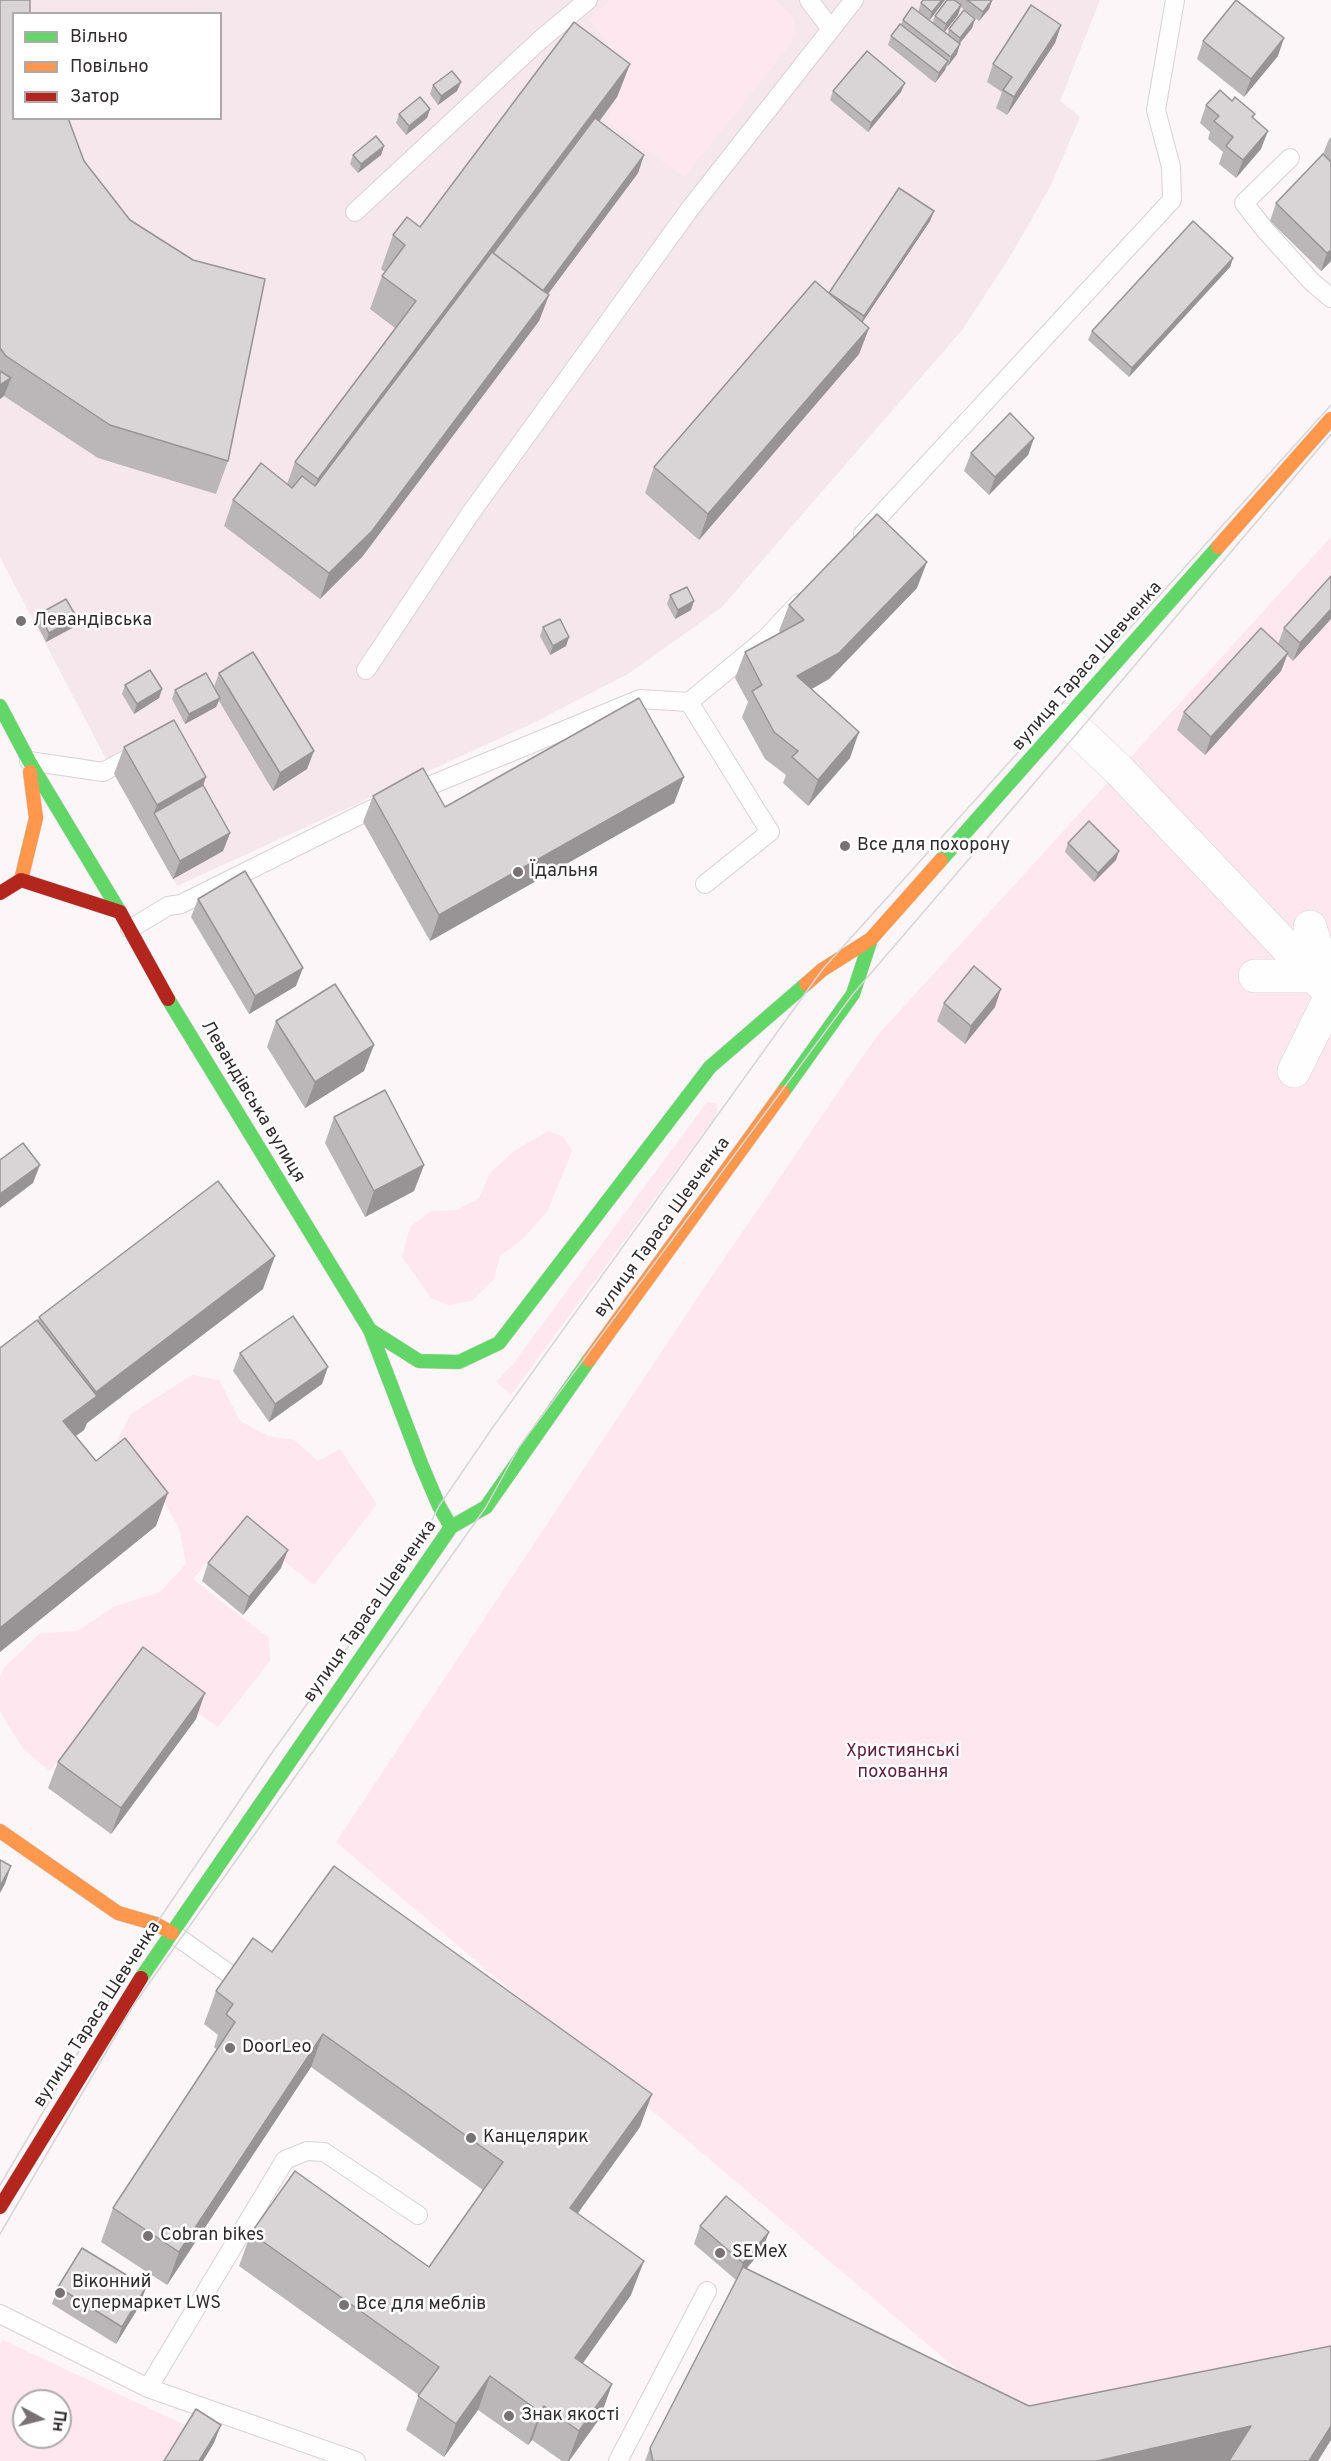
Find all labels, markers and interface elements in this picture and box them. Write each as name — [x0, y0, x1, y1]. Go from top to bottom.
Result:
legend — [12, 12, 222, 120]
text: Вільно — [70, 26, 128, 49]
text: Повільно — [70, 56, 149, 79]
text: Затор — [70, 86, 119, 109]
street label: вулиця Тараса Шевченка — [1009, 578, 1167, 756]
place label: Левандівська — [33, 610, 152, 632]
marker: Левандівська — [14, 614, 28, 628]
place label: Все для похорону — [857, 835, 1010, 857]
marker: Все для похорону — [838, 839, 852, 853]
place label: Їдальня — [530, 861, 598, 883]
marker: Їдальня — [511, 865, 525, 879]
street label: Левандівська вулиця — [195, 1017, 309, 1187]
street label: вулиця Тараса Шевченка — [590, 1134, 736, 1322]
street label: вулиця Тараса Шевченка — [300, 1517, 442, 1707]
park label: Християнські поховання — [846, 1741, 960, 1784]
street label: вулиця Тараса Шевченка — [30, 1918, 166, 2112]
place label: DoorLeo — [242, 2037, 311, 2059]
marker: DoorLeo — [223, 2041, 237, 2055]
place label: Канцелярик — [483, 2127, 588, 2149]
marker: Канцелярик — [464, 2131, 478, 2145]
place label: Cobran bikes — [160, 2225, 264, 2247]
marker: Cobran bikes — [141, 2229, 155, 2243]
place label: SEMeX — [732, 2242, 788, 2264]
marker: SEMeX — [713, 2246, 727, 2260]
place label: Віконний супермаркет LWS — [72, 2272, 221, 2314]
marker: Віконний супермаркет LWS — [53, 2286, 67, 2300]
place label: Все для меблів — [356, 2294, 486, 2316]
marker: Все для меблів — [337, 2298, 351, 2312]
north arrow — [12, 2389, 72, 2449]
place label: Знак якості — [521, 2405, 619, 2427]
text: Пн — [47, 2409, 69, 2433]
marker: Знак якості — [502, 2409, 516, 2423]

